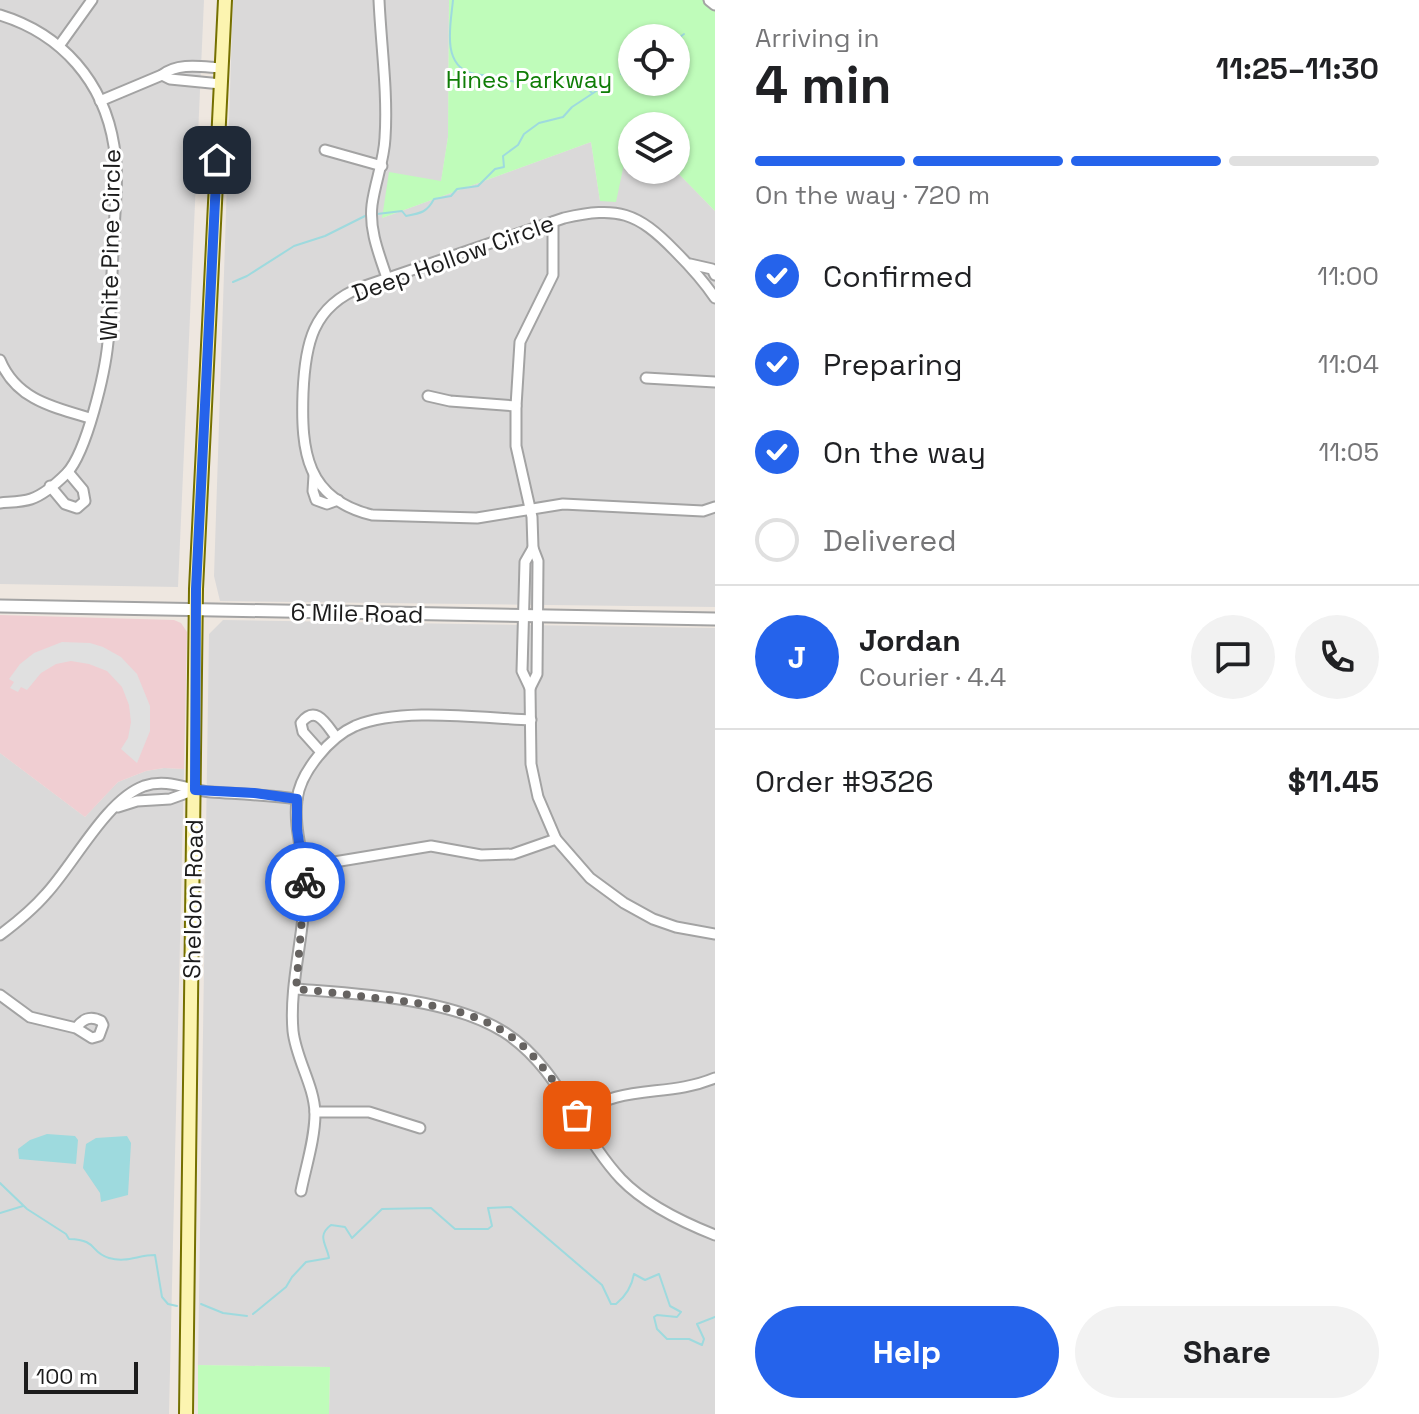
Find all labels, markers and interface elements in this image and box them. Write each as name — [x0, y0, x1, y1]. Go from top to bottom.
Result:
text: Arriving in — [755, 21, 879, 55]
map controls — [618, 24, 690, 184]
button: locate — [618, 24, 690, 96]
text: 11:25–11:30 — [1216, 49, 1379, 88]
text: 4 min — [755, 52, 892, 118]
park label: Hines Parkway — [446, 64, 612, 95]
button: layers — [618, 112, 690, 184]
pin — [183, 126, 251, 194]
icon: home — [195, 138, 239, 182]
street label: White Pine Circle — [93, 149, 127, 341]
text: On the way · 720 m — [755, 178, 990, 212]
street label: Deep Hollow Circle — [348, 207, 558, 309]
icon: check — [755, 254, 799, 298]
text: Confirmed — [823, 257, 973, 296]
text: 11:00 — [1317, 259, 1379, 293]
icon: check — [755, 342, 799, 386]
text: Preparing — [823, 345, 962, 384]
text: 11:04 — [1318, 347, 1379, 381]
icon: check — [755, 430, 799, 474]
text: On the way — [823, 433, 986, 472]
text: 11:05 — [1318, 435, 1379, 469]
text: Delivered — [823, 521, 957, 560]
street label: 6 Mile Road — [290, 596, 424, 630]
button: chat — [1191, 615, 1275, 699]
button: phone — [1295, 615, 1379, 699]
text: Jordan — [859, 621, 961, 660]
text: J — [788, 638, 806, 677]
text: Courier · 4.4 — [859, 660, 1006, 694]
text: Order #9326 — [755, 762, 934, 801]
text: $11.45 — [1288, 762, 1379, 801]
street label: Sheldon Road — [176, 819, 210, 979]
courier — [265, 842, 345, 922]
icon: bike — [283, 860, 327, 904]
pin — [543, 1081, 611, 1149]
icon: bag — [555, 1093, 599, 1137]
button: Help — [755, 1306, 1059, 1398]
button: Share — [1075, 1306, 1379, 1398]
scale bar — [24, 1358, 138, 1394]
text: 100 m — [36, 1362, 98, 1390]

